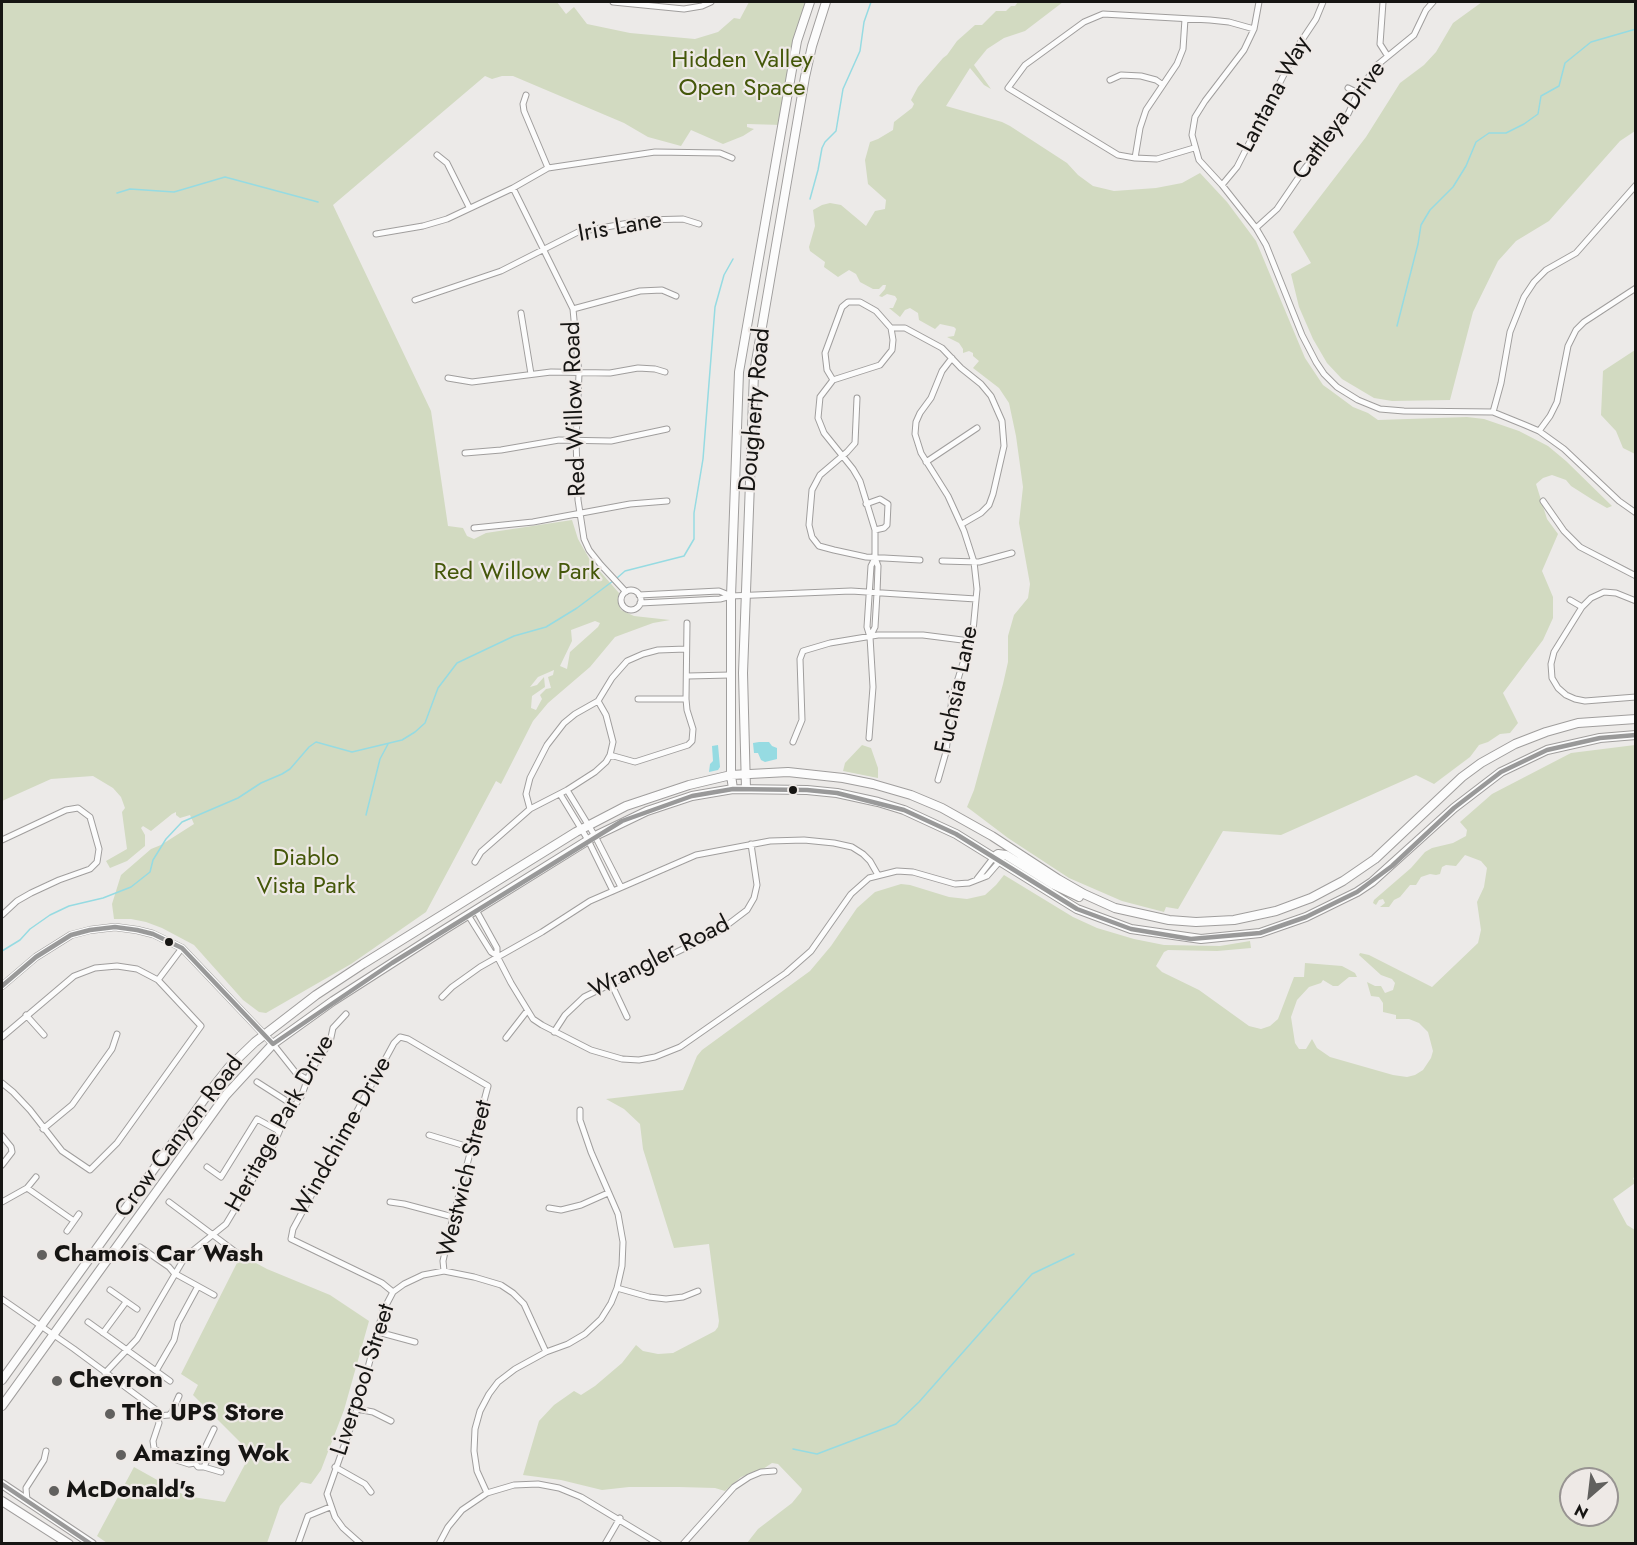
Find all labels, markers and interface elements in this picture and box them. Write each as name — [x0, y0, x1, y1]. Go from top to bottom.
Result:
street label: Lantana Way — [1232, 32, 1318, 158]
park label: Hidden Valley Open Space — [671, 47, 813, 103]
street label: Cattleya Drive — [1287, 56, 1393, 186]
street label: Iris Lane — [576, 206, 664, 250]
street label: Red Willow Road — [559, 321, 593, 497]
street label: Dougherty Road — [735, 327, 777, 493]
park label: Red Willow Park — [434, 559, 600, 587]
street label: Fuchsia Lane — [930, 623, 986, 757]
unlabelled marker — [787, 784, 799, 796]
park label: Diablo Vista Park — [256, 845, 356, 901]
street label: Wrangler Road — [585, 910, 735, 1006]
unlabelled marker — [163, 936, 175, 948]
street label: Heritage Park Drive — [220, 1030, 342, 1218]
street label: Crow Canyon Road — [110, 1050, 250, 1224]
street label: Windchime Drive — [287, 1052, 399, 1222]
street label: Westwich Street — [433, 1098, 499, 1260]
place label: Chamois Car Wash — [54, 1241, 264, 1269]
marker: Chamois Car Wash — [35, 1248, 49, 1262]
street label: Liverpool Street — [326, 1301, 402, 1459]
place label: Chevron — [69, 1367, 163, 1395]
marker: Chevron — [50, 1374, 64, 1388]
place label: The UPS Store — [122, 1400, 284, 1428]
marker: The UPS Store — [103, 1407, 117, 1421]
place label: Amazing Wok — [133, 1441, 290, 1469]
marker: Amazing Wok — [114, 1448, 128, 1462]
north arrow — [1559, 1467, 1619, 1527]
place label: McDonald's — [66, 1477, 195, 1505]
marker: McDonald's — [47, 1484, 61, 1498]
text: N — [1570, 1498, 1592, 1525]

